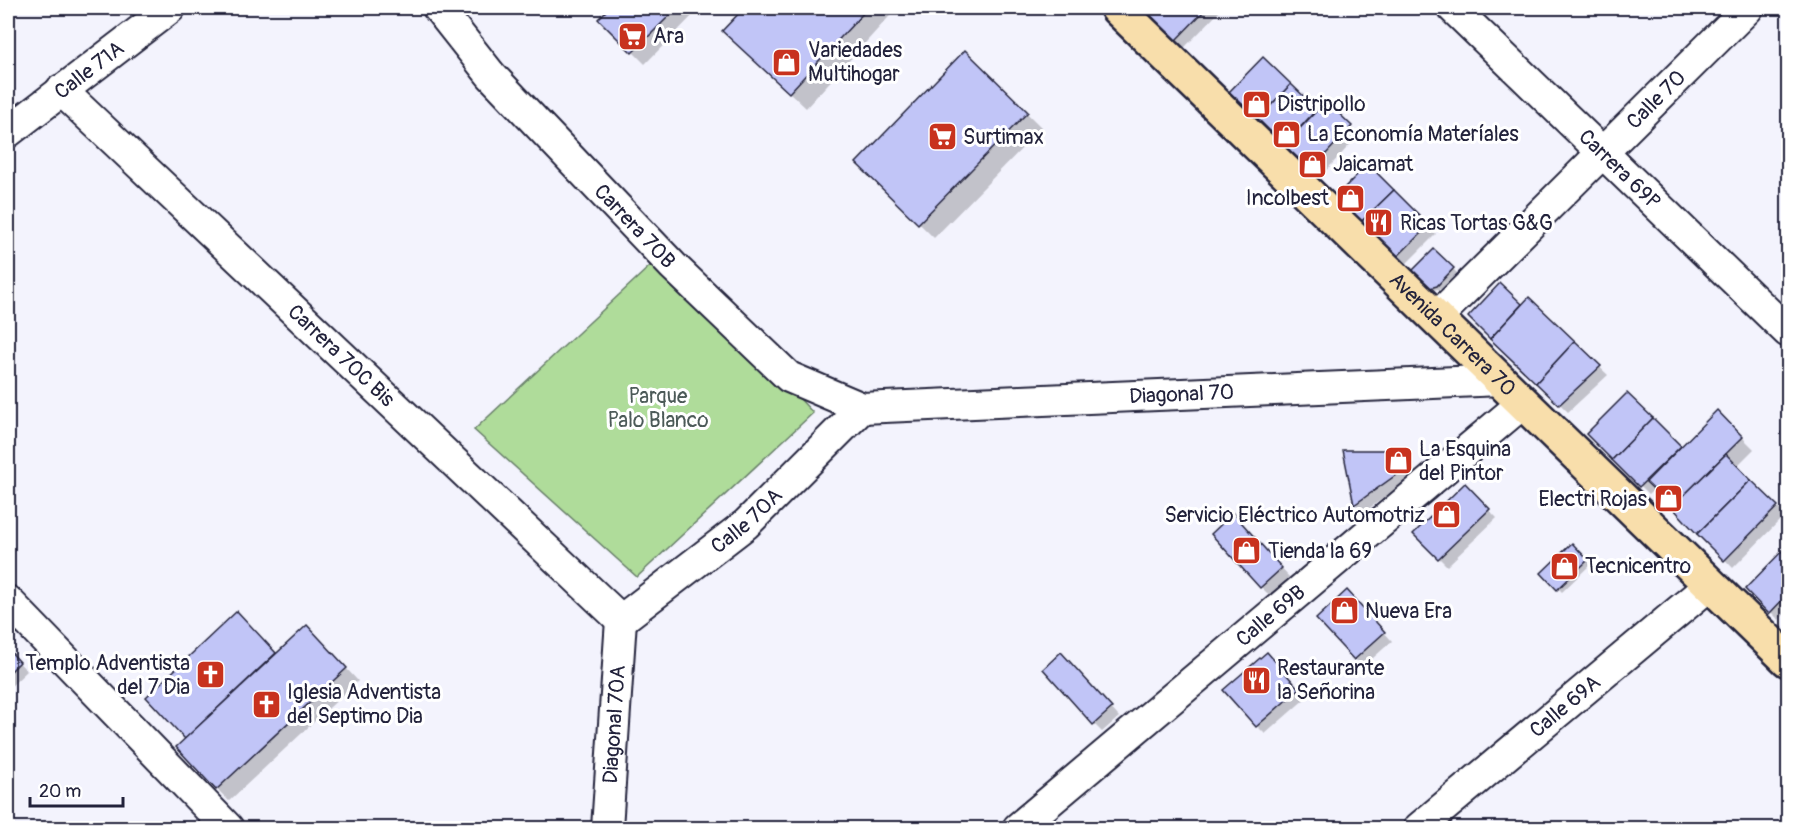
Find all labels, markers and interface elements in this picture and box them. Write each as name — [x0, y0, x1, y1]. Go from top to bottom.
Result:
supermarket icon: Ara — [616, 20, 648, 52]
place label: Ara — [653, 23, 684, 50]
street label: Calle 71A — [49, 35, 129, 105]
place label: Variedades Multihogar — [808, 37, 903, 88]
shop icon: Variedades Multihogar — [771, 46, 803, 78]
street label: Calle 70 — [1620, 64, 1691, 135]
shop icon: Distripollo — [1240, 88, 1272, 120]
place label: Distripollo — [1277, 91, 1365, 118]
shop icon: La Economía Materíales — [1270, 118, 1302, 150]
supermarket icon: Surtimax — [926, 121, 958, 153]
place label: La Economía Materíales — [1307, 121, 1519, 148]
street label: Carrera 69P — [1573, 123, 1667, 215]
place label: Surtimax — [963, 124, 1044, 151]
shop icon: Jaicamat — [1296, 148, 1328, 180]
place label: Jaicamat — [1333, 151, 1414, 178]
street label: Carrera 70B — [588, 178, 682, 274]
shop icon: Incolbest — [1334, 182, 1366, 214]
place label: Incolbest — [1246, 185, 1330, 212]
restaurant icon: Ricas Tortas G&G — [1363, 207, 1395, 239]
place label: Ricas Tortas G&G — [1400, 210, 1553, 237]
street label: Avenida Carrera 70 — [1383, 266, 1522, 402]
street label: Carrera 70C Bis — [282, 298, 401, 413]
street label: Diagonal 70 — [1129, 378, 1235, 410]
park label: Parque Palo Blanco — [607, 383, 709, 434]
place label: La Esquina del Pintor — [1419, 436, 1511, 487]
shop icon: La Esquina del Pintor — [1382, 445, 1414, 477]
street label: Calle 70A — [705, 482, 788, 560]
shop icon: Electri Rojas — [1652, 483, 1684, 515]
place label: Electri Rojas — [1538, 486, 1648, 513]
shop icon: Servicio Eléctrico Automotriz — [1430, 499, 1462, 531]
place label: Servicio Eléctrico Automotriz — [1164, 502, 1425, 529]
shop icon: Tienda la 69 — [1231, 535, 1263, 567]
place label: Tienda la 69 — [1268, 538, 1372, 565]
shop icon: Tecnicentro — [1548, 550, 1580, 582]
place label: Tecnicentro — [1585, 553, 1691, 580]
street label: Calle 69B — [1230, 579, 1311, 652]
shop icon: Nueva Era — [1328, 595, 1360, 627]
place label: Nueva Era — [1365, 598, 1452, 625]
place label: Templo Adventista del 7 Dia — [25, 650, 190, 701]
place label: Restaurante la Señorina — [1277, 655, 1385, 706]
church icon: Templo Adventista del 7 Dia — [195, 659, 227, 691]
street label: Diagonal 70A — [597, 664, 631, 784]
restaurant icon: Restaurante la Señorina — [1240, 664, 1272, 696]
street label: Calle 69A — [1524, 669, 1606, 744]
place label: Iglesia Adventista del Septimo Dia — [287, 679, 441, 730]
church icon: Iglesia Adventista del Septimo Dia — [250, 688, 282, 720]
scale bar — [30, 770, 123, 808]
text: 20 m — [39, 780, 81, 803]

